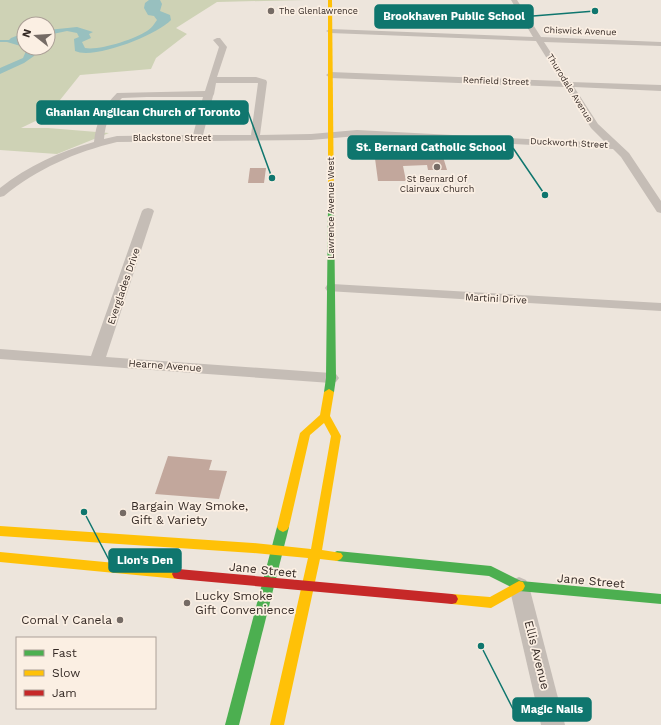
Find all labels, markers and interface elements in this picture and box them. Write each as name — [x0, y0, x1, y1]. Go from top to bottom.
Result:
callout: Brookhaven Public School — [375, 5, 533, 28]
marker: The Glenlawrence — [266, 6, 276, 16]
place label: The Glenlawrence — [279, 6, 358, 16]
text: Brookhaven Public School — [383, 10, 525, 23]
north arrow — [16, 16, 56, 56]
street label: Chiswick Avenue — [543, 25, 617, 37]
text: N — [20, 27, 34, 39]
street label: Thurodale Avenue — [545, 52, 595, 124]
street label: Renfield Street — [463, 75, 529, 87]
callout: Ghanian Anglican Church of Toronto — [37, 101, 248, 124]
text: Ghanian Anglican Church of Toronto — [45, 106, 241, 119]
street label: Blackstone Street — [133, 133, 212, 143]
callout: St. Bernard Catholic School — [348, 136, 513, 159]
street label: Duckworth Street — [530, 136, 608, 150]
text: St. Bernard Catholic School — [356, 141, 506, 154]
street label: Lawrence Avenue West — [326, 157, 336, 259]
marker: St Bernard Of Clairvaux Church — [432, 162, 442, 172]
place label: St Bernard Of Clairvaux Church — [400, 174, 474, 194]
street label: Everglades Drive — [105, 246, 142, 326]
street label: Martini Drive — [465, 291, 527, 306]
street label: Hearne Avenue — [128, 357, 202, 374]
place label: Bargain Way Smoke, Gift & Variety — [131, 499, 248, 527]
marker: Bargain Way Smoke, Gift & Variety — [118, 508, 128, 518]
callout: Lion's Den — [109, 549, 181, 572]
text: Lion's Den — [117, 554, 173, 567]
street label: Jane Street — [228, 559, 298, 581]
street label: Jane Street — [557, 571, 625, 591]
place label: Lucky Smoke Gift Convenience — [195, 589, 295, 617]
marker: Lucky Smoke Gift Convenience — [182, 598, 192, 608]
place label: Comal Y Canela — [21, 613, 112, 627]
marker: Comal Y Canela — [115, 615, 125, 625]
street label: Ellis Avenue — [522, 619, 552, 691]
legend — [16, 637, 156, 709]
text: Fast — [52, 646, 77, 660]
text: Slow — [52, 666, 80, 680]
text: Jam — [52, 686, 77, 700]
callout: Magic Nails — [513, 698, 591, 721]
text: Magic Nails — [521, 703, 583, 716]

